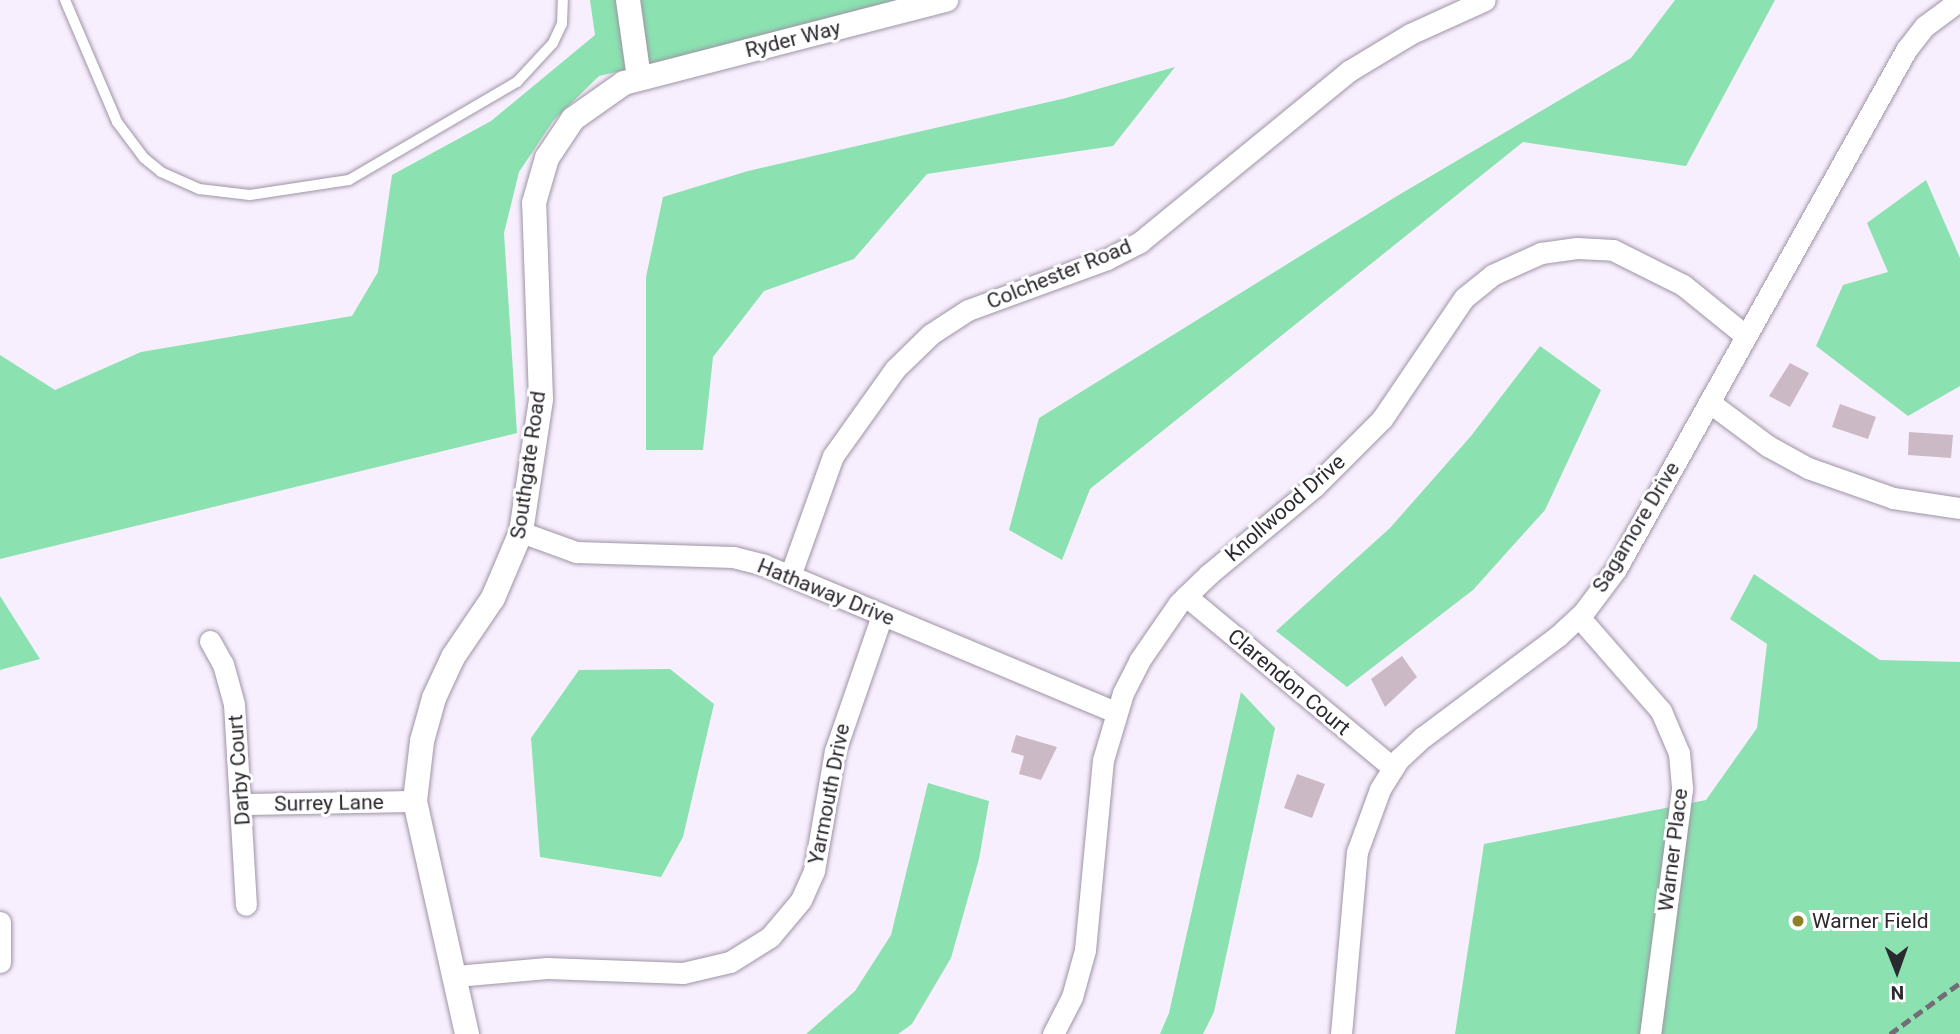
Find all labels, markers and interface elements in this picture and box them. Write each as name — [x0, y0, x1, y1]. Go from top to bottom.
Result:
street label: Ryder Way — [743, 15, 843, 63]
street label: Colchester Road — [983, 234, 1135, 314]
street label: Southgate Road — [505, 389, 551, 541]
street label: Knollwood Drive — [1220, 449, 1350, 567]
street label: Sagamore Drive — [1587, 457, 1685, 597]
street label: Hathaway Drive — [754, 553, 898, 631]
street label: Clarendon Court — [1223, 623, 1355, 741]
street label: Darby Court — [223, 714, 255, 826]
street label: Yarmouth Drive — [803, 721, 855, 867]
street label: Warner Place — [1653, 787, 1693, 913]
street label: Surrey Lane — [274, 789, 384, 817]
place label: Warner Field — [1812, 908, 1929, 934]
marker: Warner Field — [1790, 913, 1806, 929]
north arrow — [1862, 936, 1932, 1006]
text: N — [1890, 981, 1904, 1004]

